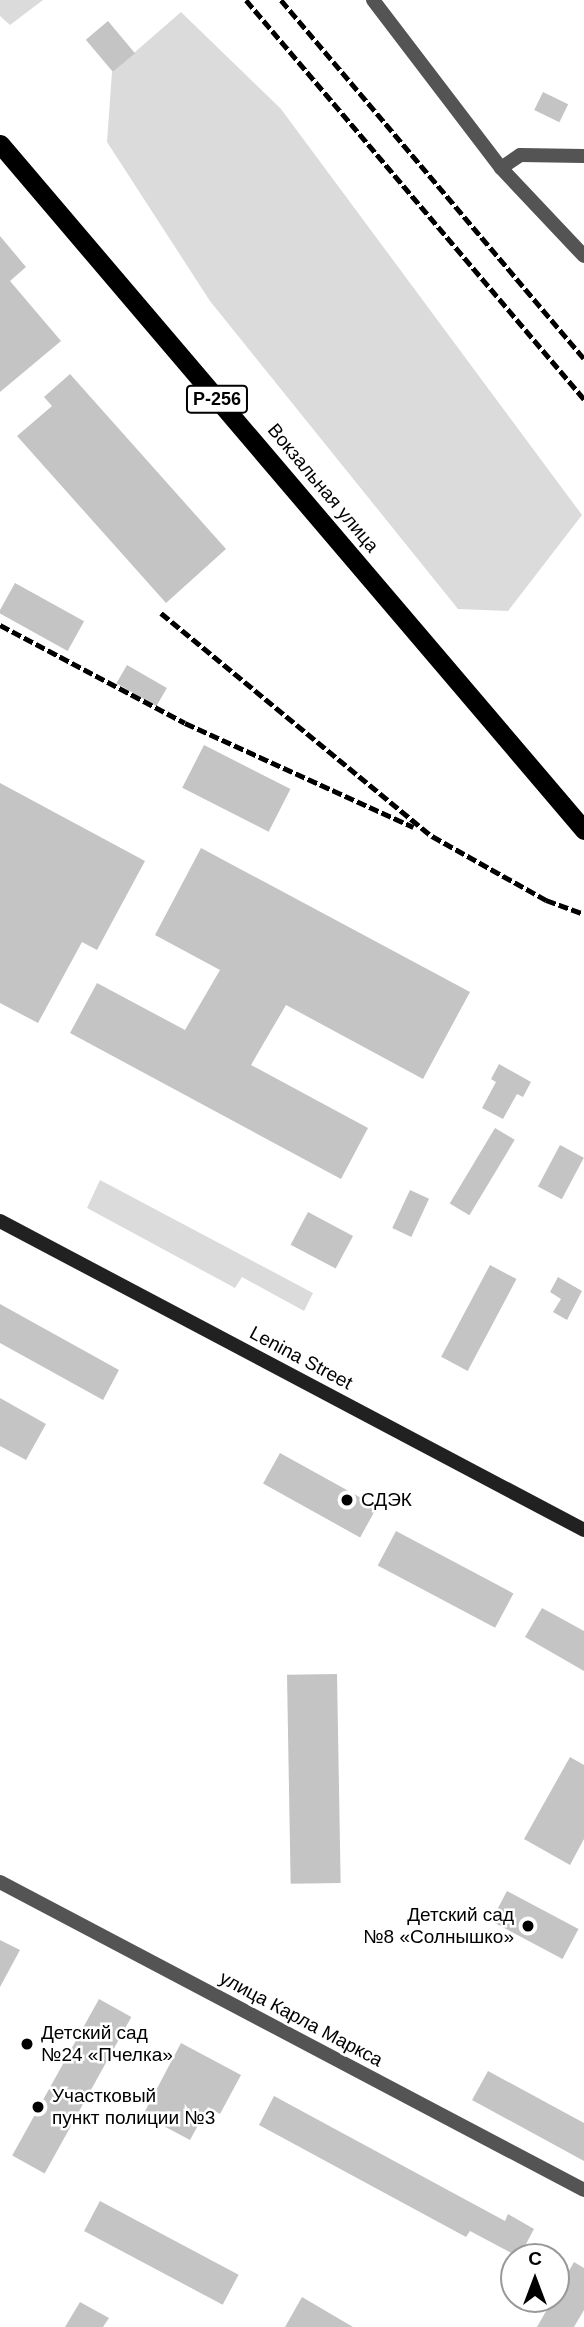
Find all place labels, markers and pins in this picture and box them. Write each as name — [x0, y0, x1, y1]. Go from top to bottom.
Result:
place label: СДЭК — [361, 1489, 412, 1511]
marker: СДЭК — [339, 1492, 355, 1508]
place label: Детский сад №8 «Солнышко» — [363, 1904, 514, 1948]
marker: Детский сад №8 «Солнышко» — [520, 1918, 536, 1934]
place label: Детский сад №24 «Пчелка» — [41, 2022, 173, 2066]
marker: Детский сад №24 «Пчелка» — [19, 2036, 35, 2052]
place label: Участковый пункт полиции №3 — [52, 2085, 215, 2129]
marker: Участковый пункт полиции №3 — [30, 2099, 46, 2115]

